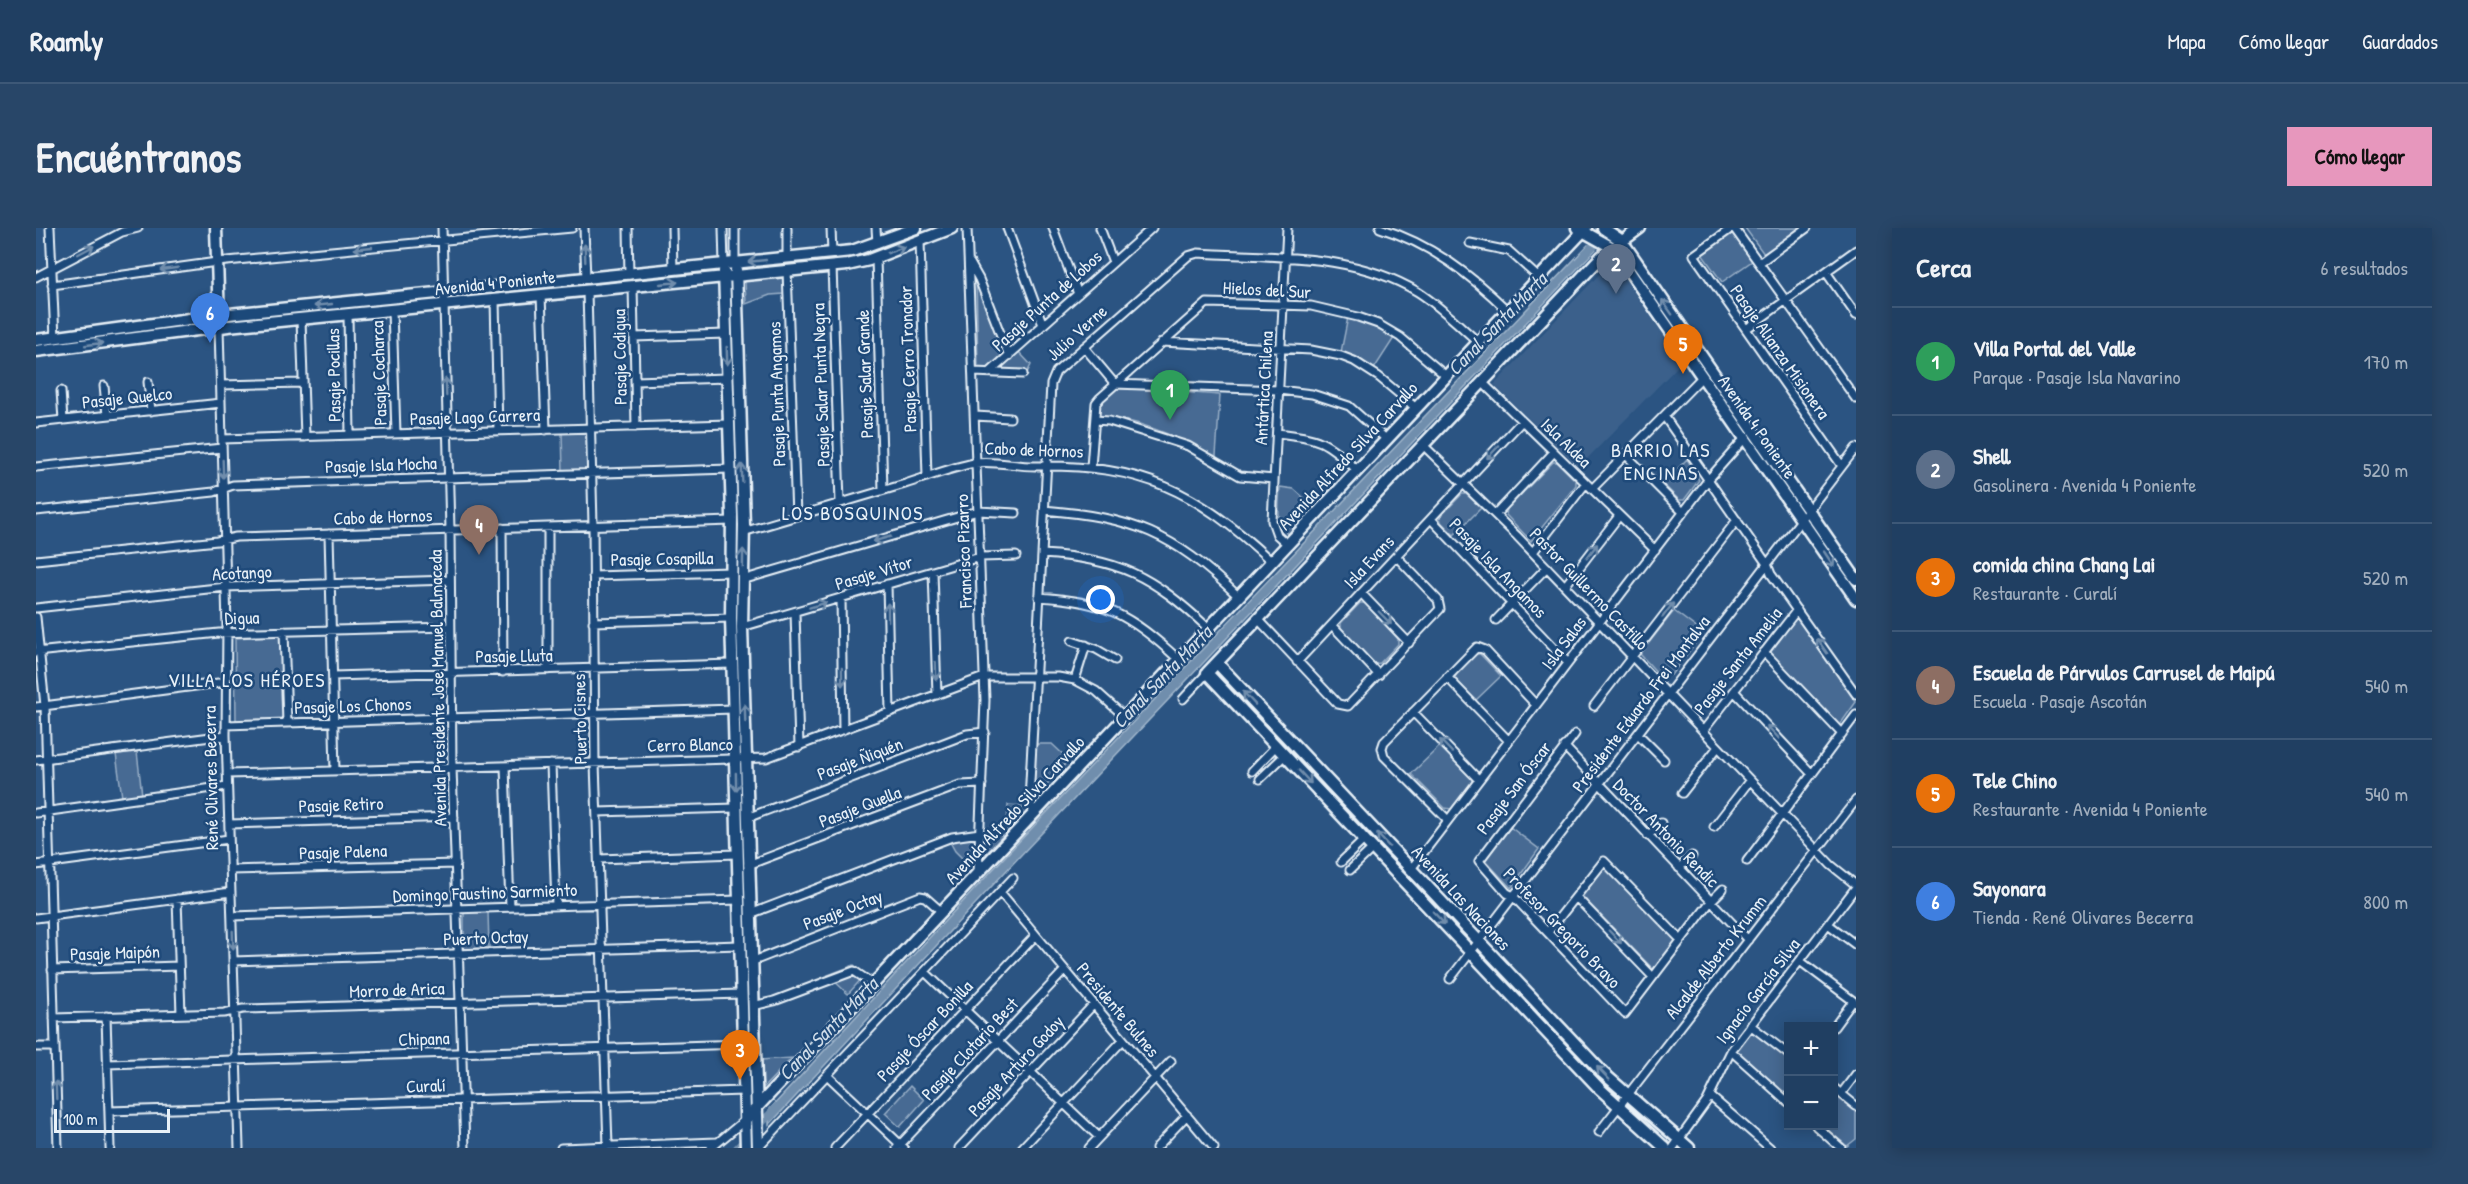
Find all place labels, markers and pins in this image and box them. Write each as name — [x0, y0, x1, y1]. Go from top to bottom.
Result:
pin: 2 — [1596, 244, 1636, 294]
pin: 6 — [190, 294, 230, 343]
pin: 5 — [1664, 324, 1702, 374]
pin: 1 — [1150, 370, 1190, 420]
pin: 4 — [460, 506, 498, 555]
pin: 3 — [720, 1030, 760, 1080]

